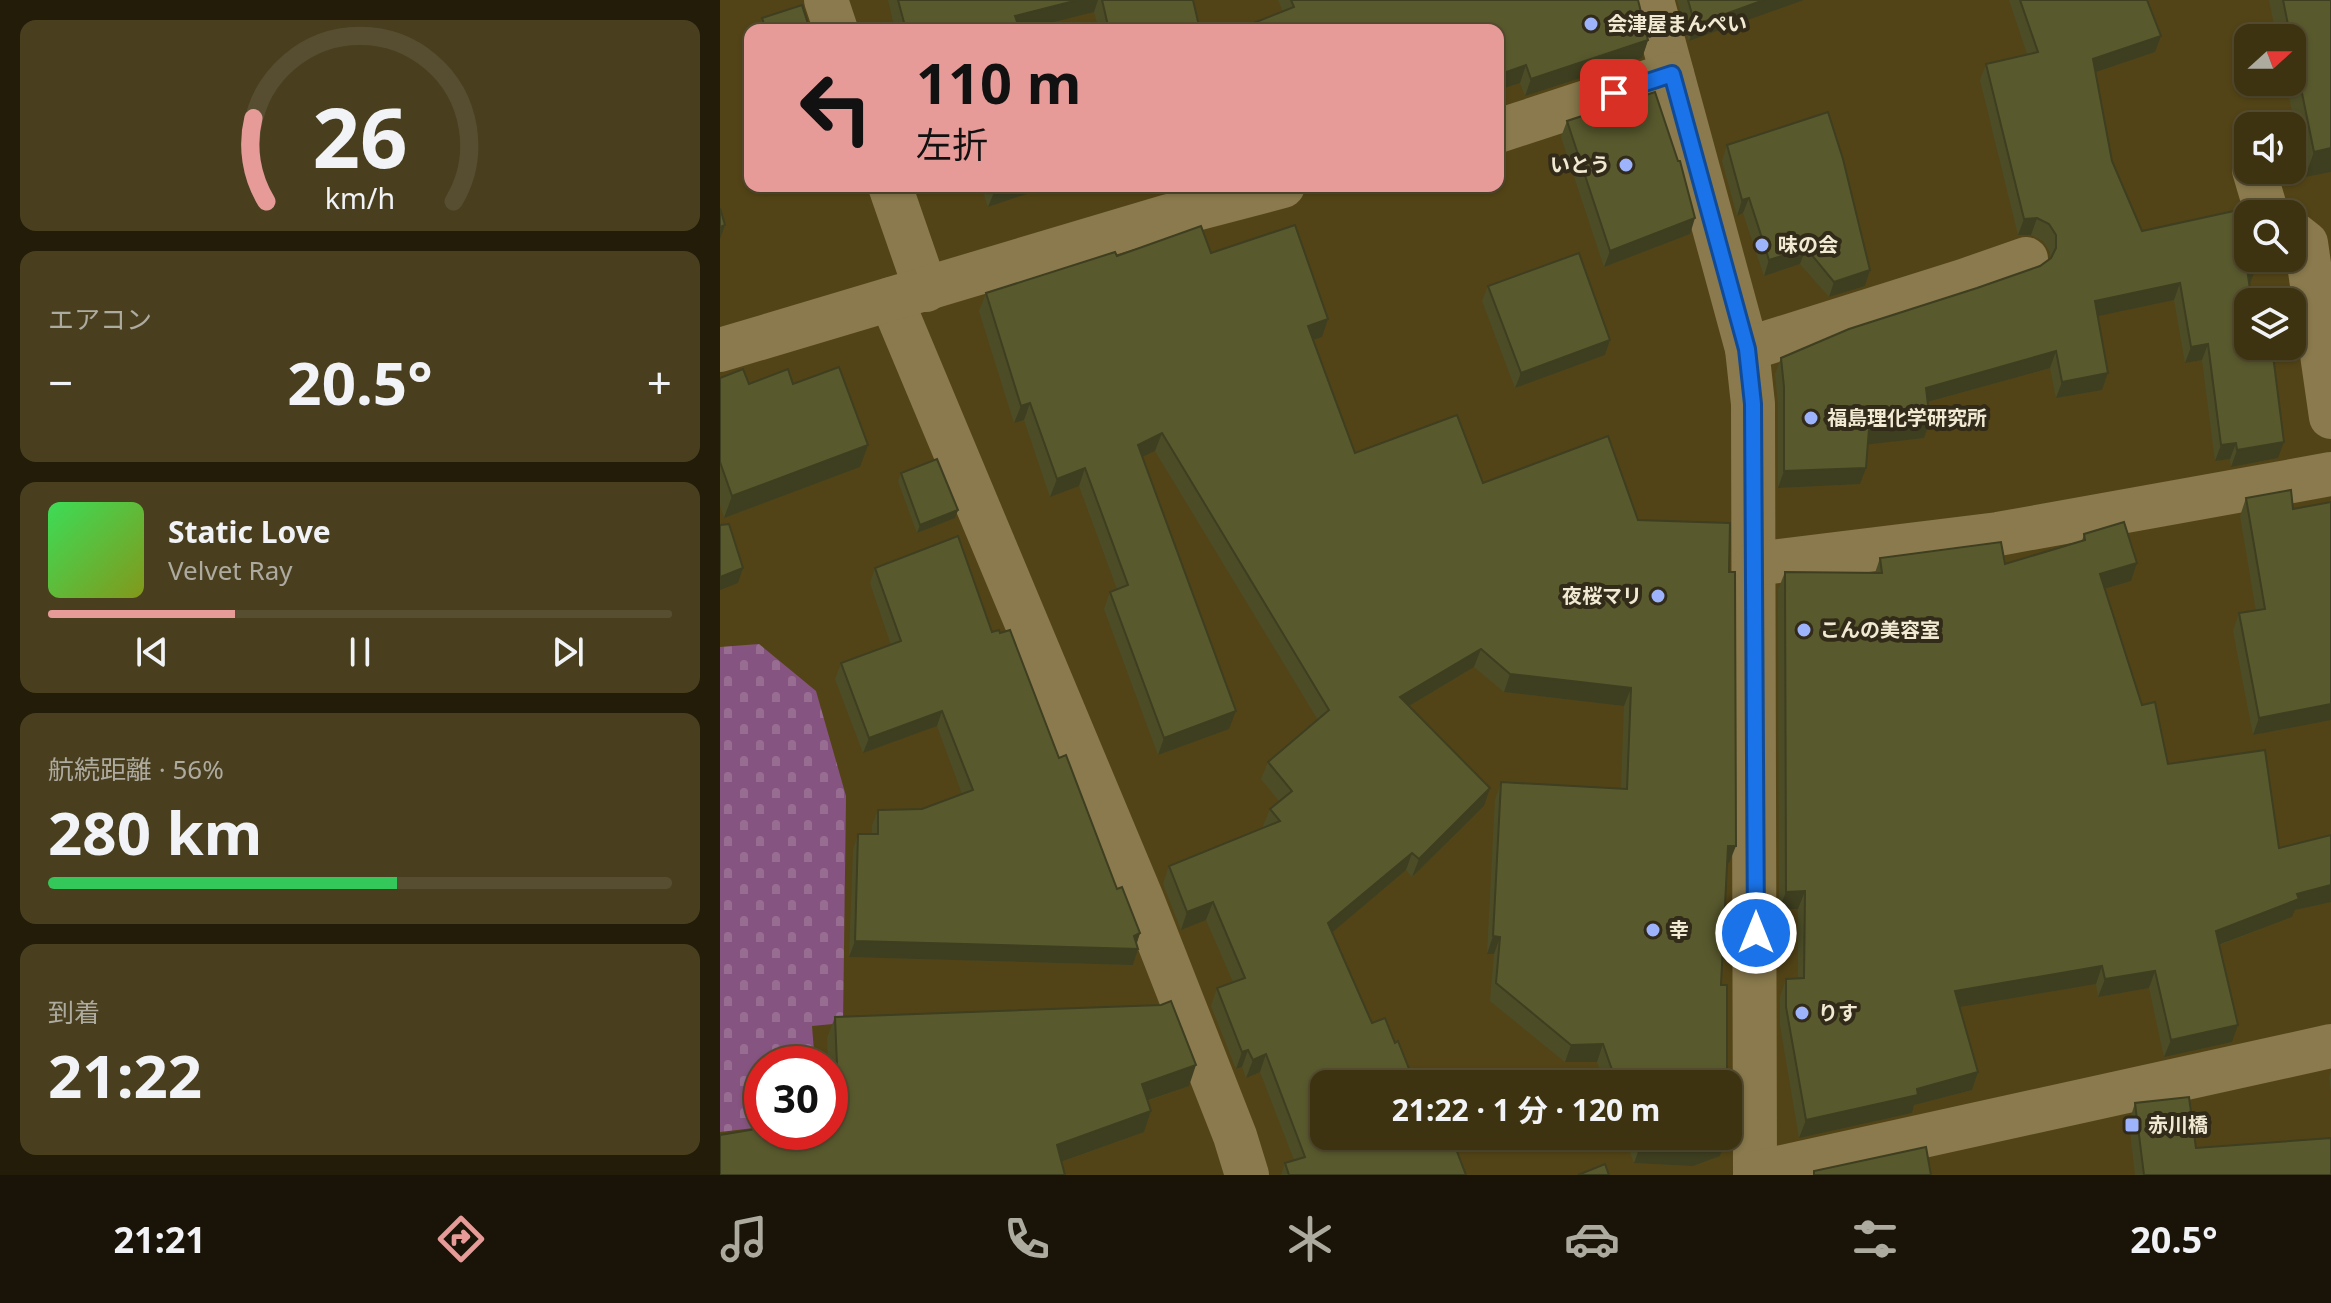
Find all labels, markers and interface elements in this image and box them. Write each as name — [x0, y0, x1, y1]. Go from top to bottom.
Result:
place label: 会津屋まんぺい — [1607, 10, 1747, 37]
marker: 会津屋まんぺい — [1582, 15, 1600, 33]
north arrow — [2234, 24, 2306, 96]
map controls — [2234, 24, 2306, 360]
text: 110 m — [916, 44, 1081, 120]
icon: left — [784, 56, 888, 160]
pin — [1580, 59, 1648, 127]
icon: arrive — [1592, 71, 1636, 115]
text: 26 — [312, 78, 408, 191]
button: sound — [2234, 112, 2306, 184]
text: 左折 — [916, 120, 988, 169]
place label: いとう — [1550, 151, 1610, 178]
marker: いとう — [1617, 156, 1635, 174]
text: km/h — [325, 178, 395, 217]
button: search — [2234, 200, 2306, 272]
place label: 味の会 — [1778, 231, 1838, 258]
marker: 味の会 — [1753, 236, 1771, 254]
button: layers — [2234, 288, 2306, 360]
text: エアコン — [48, 301, 152, 337]
text: 20.5° — [287, 341, 433, 423]
text: − — [48, 352, 73, 412]
text: + — [647, 352, 672, 412]
place label: 福島理化学研究所 — [1827, 404, 1987, 431]
marker: 福島理化学研究所 — [1802, 409, 1820, 427]
text: Static Love — [168, 511, 331, 552]
text: Velvet Ray — [168, 552, 293, 588]
place label: 夜桜マリ — [1562, 582, 1642, 609]
marker: 夜桜マリ — [1649, 587, 1667, 605]
place label: こんの美容室 — [1820, 616, 1940, 643]
marker: こんの美容室 — [1795, 621, 1813, 639]
icon: previous — [130, 630, 174, 674]
icon: pause — [338, 630, 382, 674]
icon: next — [546, 630, 590, 674]
text: 航続距離 · 56% — [48, 751, 224, 787]
text: 280 km — [48, 791, 262, 873]
position arrow — [1714, 891, 1798, 975]
place label: 幸 — [1669, 916, 1689, 943]
marker: 幸 — [1644, 921, 1662, 939]
text: 到着 — [48, 994, 100, 1030]
place label: りす — [1818, 999, 1858, 1026]
marker: りす — [1793, 1004, 1811, 1022]
text: 21:22 — [48, 1034, 202, 1116]
speed limit sign: 30 — [744, 1046, 848, 1150]
text: 21:22 · 1 分 · 120 m — [1392, 1089, 1660, 1130]
place label: 赤川橋 — [2148, 1111, 2208, 1138]
marker: 赤川橋 — [2123, 1116, 2141, 1134]
icon: directions — [433, 1211, 489, 1267]
icon: music — [716, 1211, 772, 1267]
icon: phone — [999, 1211, 1055, 1267]
icon: climate — [1282, 1211, 1338, 1267]
icon: car — [1564, 1211, 1620, 1267]
icon: filters — [1847, 1211, 1903, 1267]
text: 21:21 — [113, 1215, 206, 1264]
text: 20.5° — [2130, 1215, 2217, 1264]

